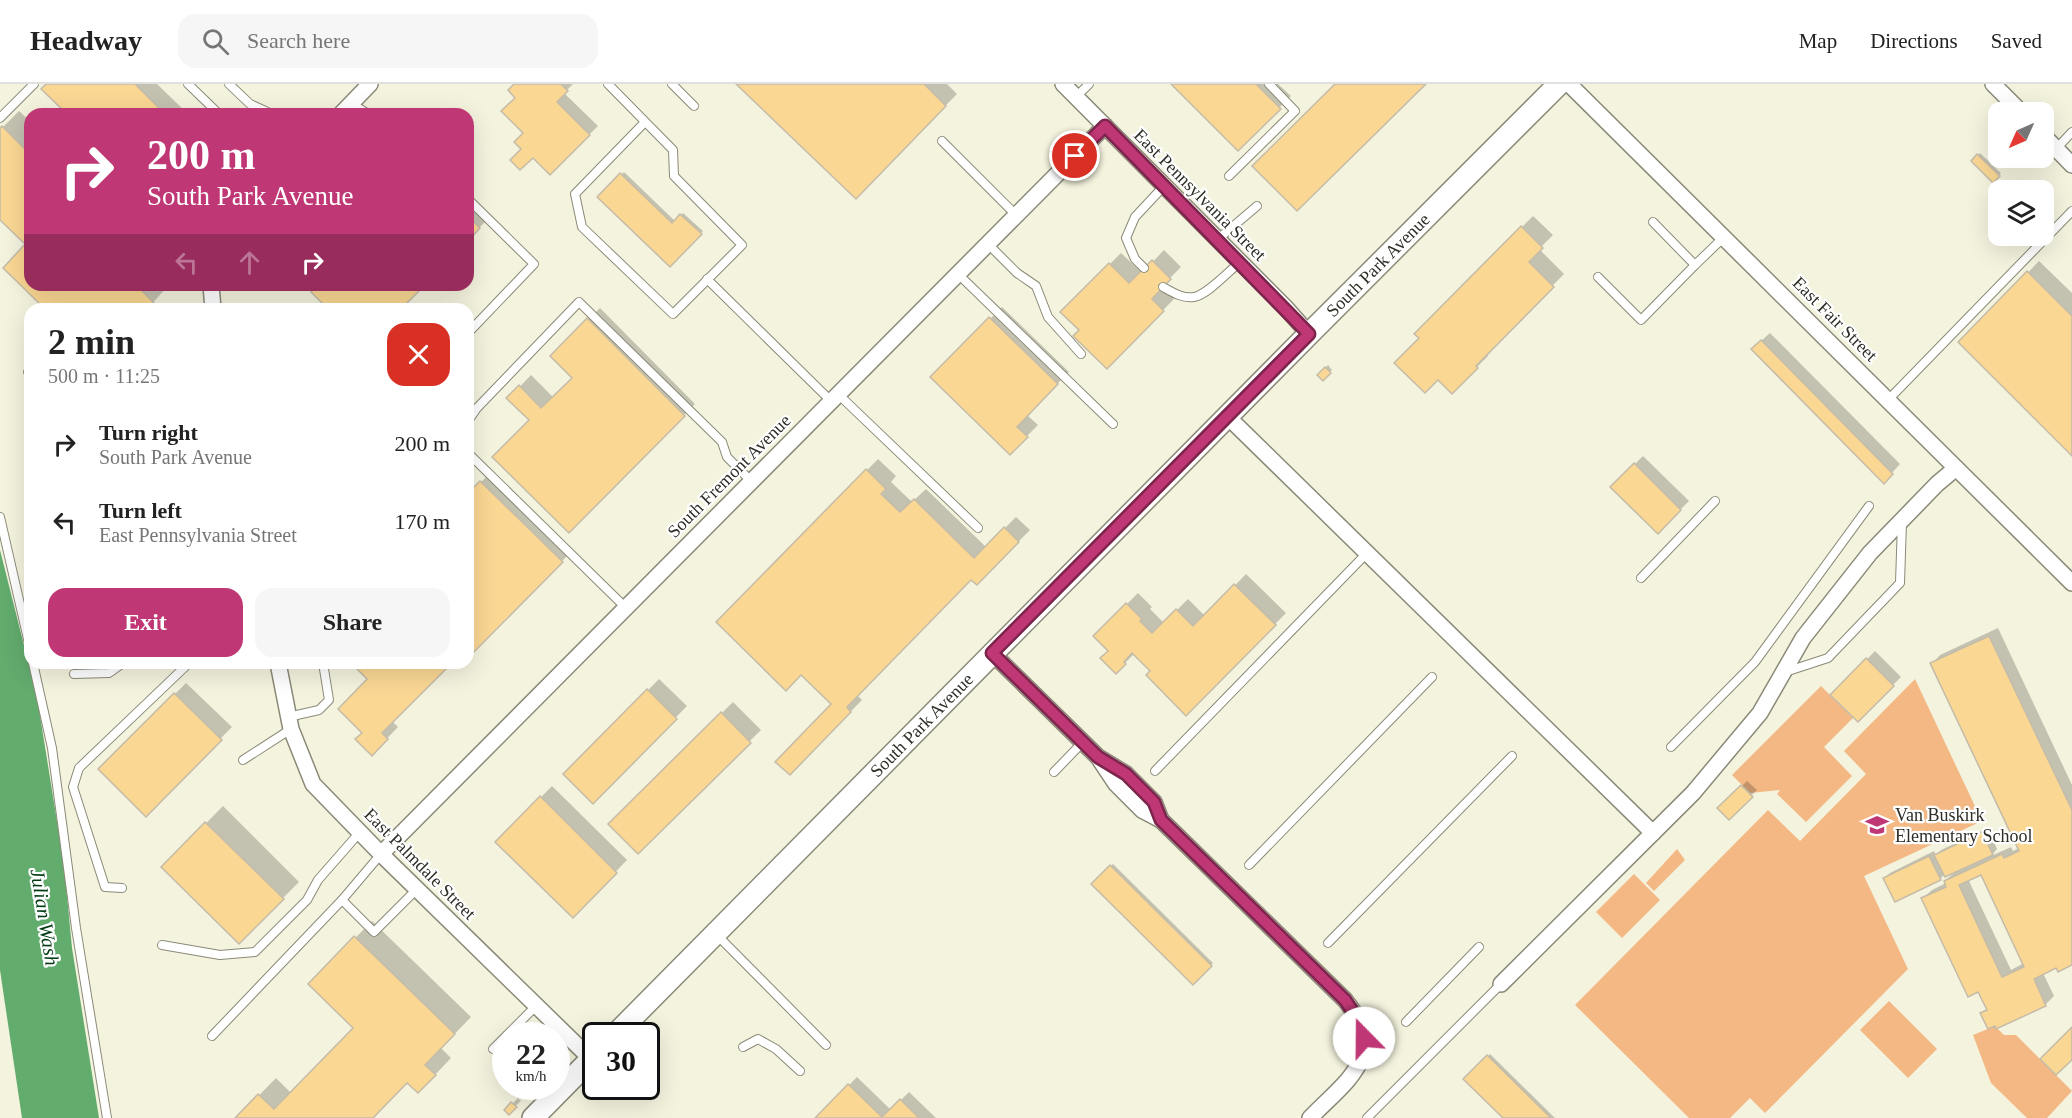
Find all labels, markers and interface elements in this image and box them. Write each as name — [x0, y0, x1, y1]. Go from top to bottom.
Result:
search box — [178, 14, 598, 68]
text: Headway — [30, 25, 142, 56]
icon: search — [199, 25, 232, 58]
text: Search here — [247, 28, 350, 53]
text: Map — [1799, 29, 1837, 53]
text: Directions — [1870, 29, 1958, 53]
text: Saved — [1991, 29, 2042, 53]
north arrow — [1988, 102, 2054, 168]
map controls — [1988, 102, 2054, 246]
street label: East Pennsylvania Street — [1130, 125, 1270, 265]
pin — [1049, 130, 1100, 181]
icon: right — [48, 132, 126, 210]
text: 200 m — [147, 132, 256, 178]
icon: arrive — [1058, 139, 1091, 172]
button: layers — [1988, 180, 2054, 246]
text: South Park Avenue — [147, 181, 353, 211]
street label: South Park Avenue — [1322, 209, 1434, 321]
icon: left — [170, 246, 203, 279]
icon: ahead — [233, 246, 266, 279]
icon: right — [296, 246, 329, 279]
street label: East Fair Street — [1789, 273, 1881, 365]
text: 2 min — [48, 322, 135, 362]
button: close — [387, 323, 450, 386]
text: 500 m · 11:25 — [48, 365, 160, 387]
street label: South Fremont Avenue — [663, 410, 795, 542]
text: Turn right — [99, 420, 198, 445]
icon: right — [48, 428, 81, 461]
text: 200 m — [394, 431, 450, 456]
text: South Park Avenue — [99, 446, 252, 468]
text: Turn left — [99, 498, 182, 523]
icon: left — [48, 506, 81, 539]
text: 170 m — [394, 509, 450, 534]
text: East Pennsylvania Street — [99, 524, 297, 546]
button: Exit — [48, 588, 243, 657]
button: Share — [255, 588, 450, 657]
street label: South Park Avenue — [866, 669, 977, 781]
street label: East Palmdale Street — [360, 804, 480, 924]
place label: Van Buskirk Elementary School — [1895, 805, 2032, 846]
school or university icon: Van Buskirk Elementary School — [1864, 812, 1890, 838]
water label: Julian Wash — [27, 867, 63, 967]
position arrow — [1332, 1006, 1396, 1070]
speed limit sign: 30 — [582, 1022, 660, 1100]
text: 22 — [516, 1037, 546, 1070]
text: km/h — [516, 1068, 546, 1084]

